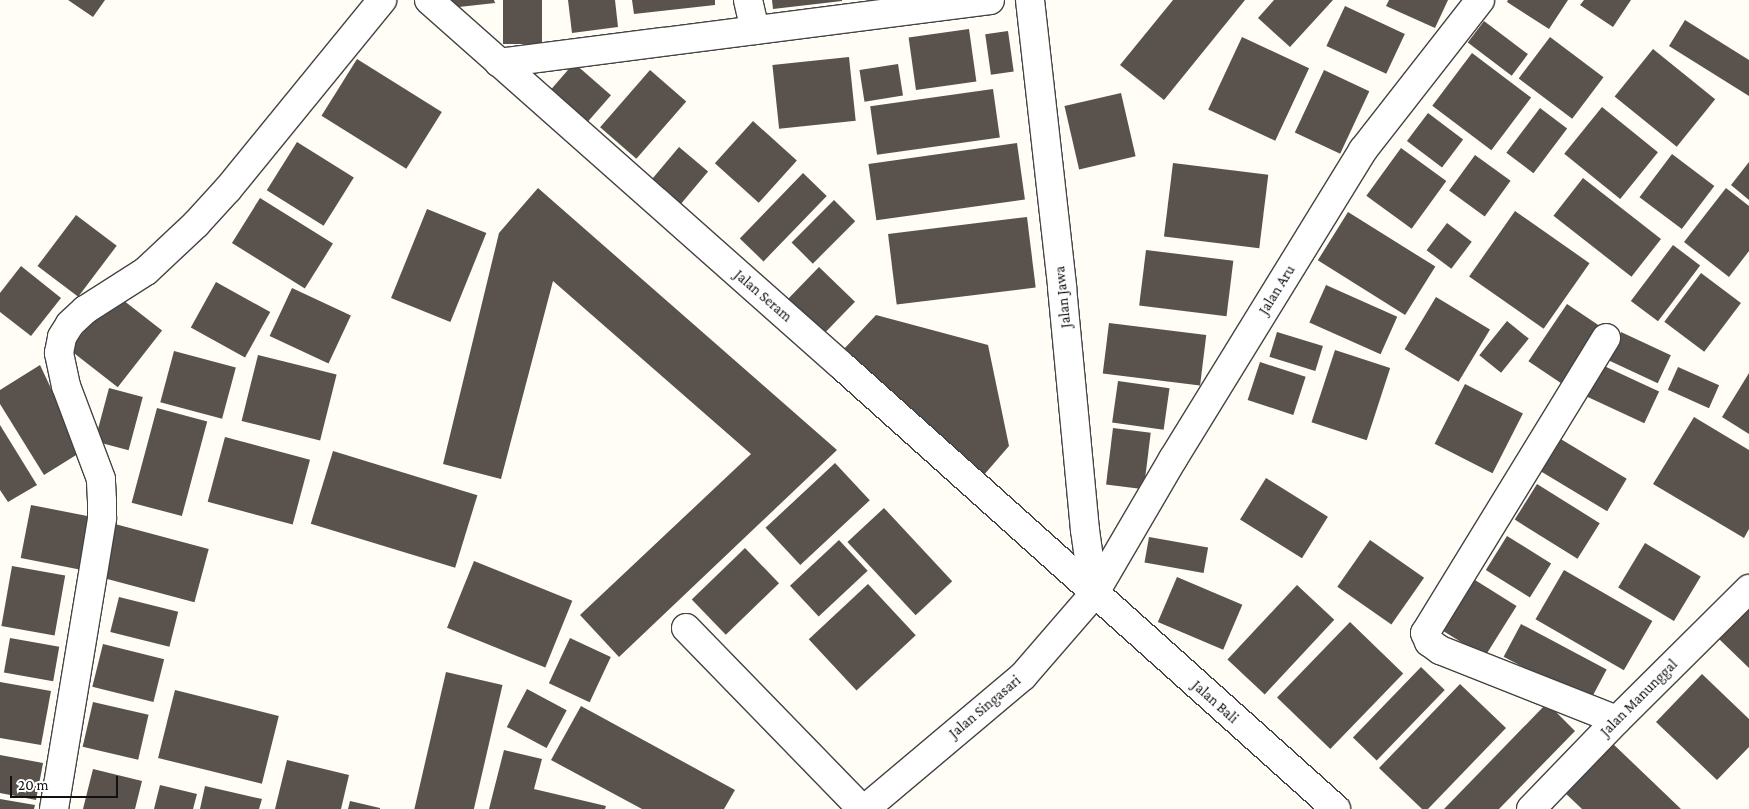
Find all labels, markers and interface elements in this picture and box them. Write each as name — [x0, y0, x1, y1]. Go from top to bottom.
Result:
street label: Jalan Aru — [1255, 262, 1299, 318]
street label: Jalan Jawa — [1051, 265, 1075, 329]
street label: Jalan Seram — [730, 266, 796, 326]
street label: Jalan Manunggal — [1597, 656, 1681, 740]
street label: Jalan Singasari — [945, 672, 1025, 742]
street label: Jalan Bali — [1188, 677, 1242, 727]
scale bar — [12, 766, 120, 798]
text: 20 m — [18, 777, 49, 793]

